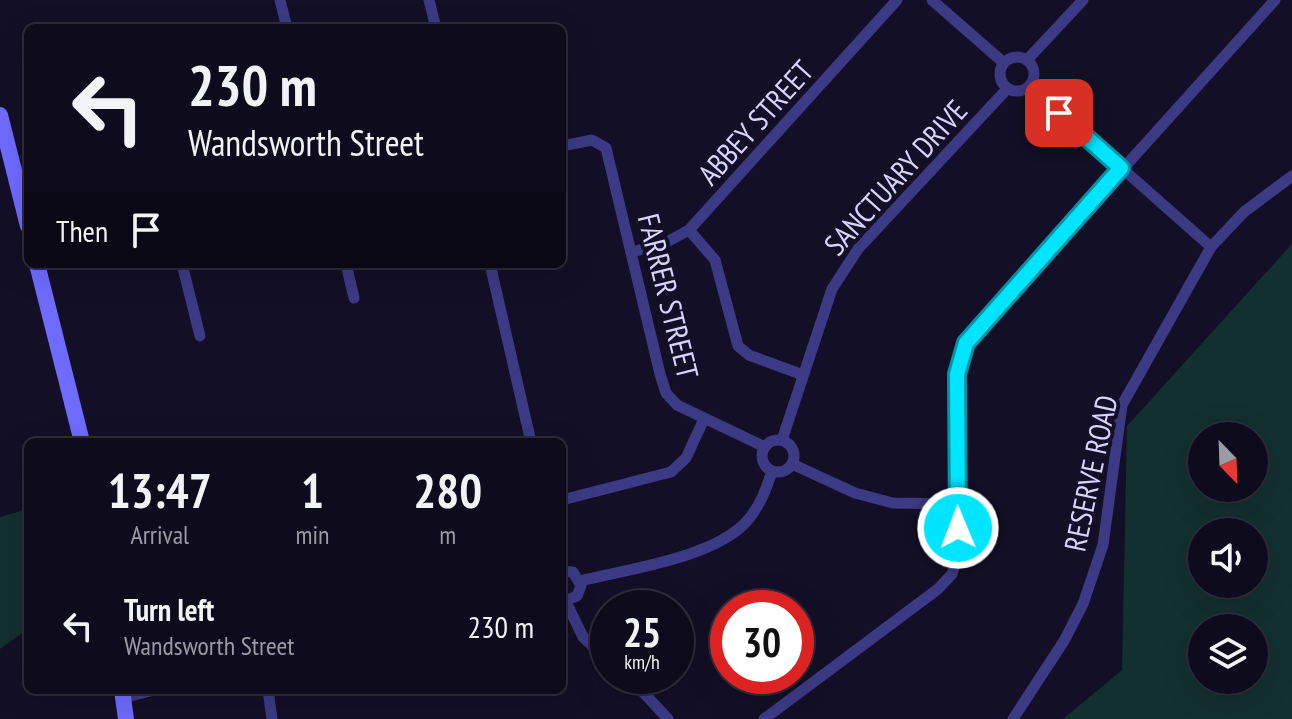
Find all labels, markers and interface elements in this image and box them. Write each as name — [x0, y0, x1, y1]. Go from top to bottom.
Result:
text: 230 m — [188, 49, 317, 121]
street label: ABBEY STREET — [689, 52, 821, 192]
icon: left — [56, 56, 160, 160]
pin — [1025, 79, 1093, 147]
street label: SANCTUARY DRIVE — [815, 91, 975, 263]
icon: arrive — [1037, 91, 1081, 135]
text: Wandsworth Street — [188, 119, 424, 166]
icon: arrive — [124, 208, 168, 252]
street label: FARRER STREET — [630, 209, 708, 383]
text: Then — [56, 211, 108, 250]
street label: RESERVE ROAD — [1054, 391, 1126, 555]
north arrow — [1188, 422, 1268, 502]
map controls — [1188, 422, 1268, 694]
text: 13:47 — [108, 459, 212, 521]
text: 1 — [301, 459, 324, 521]
text: 280 — [413, 459, 482, 521]
position arrow — [916, 486, 1000, 570]
text: Arrival — [130, 518, 189, 551]
text: min — [295, 518, 329, 551]
text: m — [439, 518, 456, 551]
button: sound — [1188, 518, 1268, 598]
text: Turn left — [124, 590, 214, 629]
speed limit sign: 30 — [710, 590, 814, 694]
icon: left — [56, 604, 100, 648]
text: 25 — [623, 606, 661, 658]
text: 230 m — [468, 607, 534, 646]
button: layers — [1188, 614, 1268, 694]
text: Wandsworth Street — [124, 629, 294, 662]
text: km/h — [624, 649, 660, 675]

